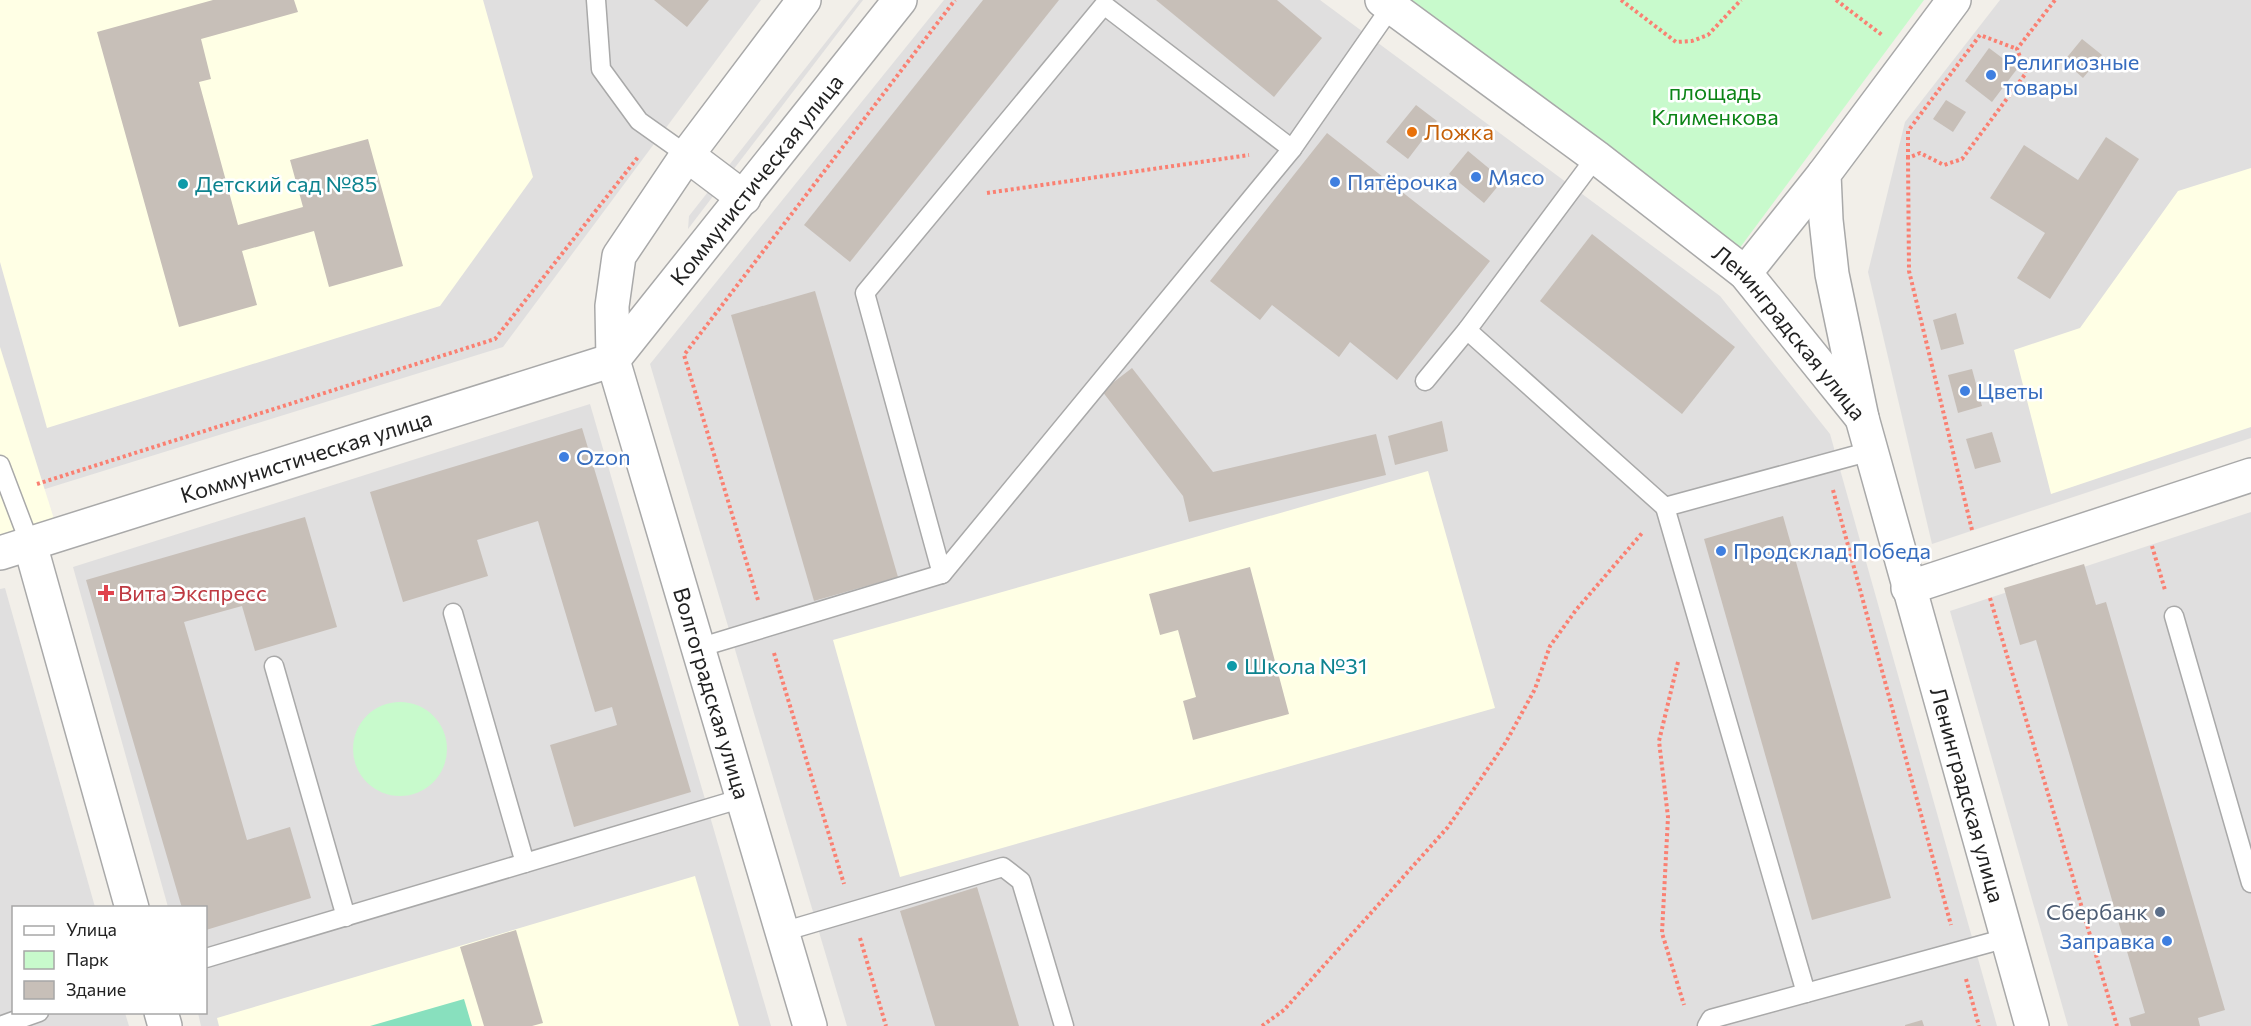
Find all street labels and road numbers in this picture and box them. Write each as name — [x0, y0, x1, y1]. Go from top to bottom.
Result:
street label: Коммунистическая улица — [664, 69, 848, 290]
street label: Ленинградская улица — [1707, 239, 1872, 425]
street label: Коммунистическая улица — [177, 404, 435, 508]
street label: Волгоградская улица — [668, 584, 756, 802]
street label: Ленинградская улица — [1925, 684, 2011, 906]

